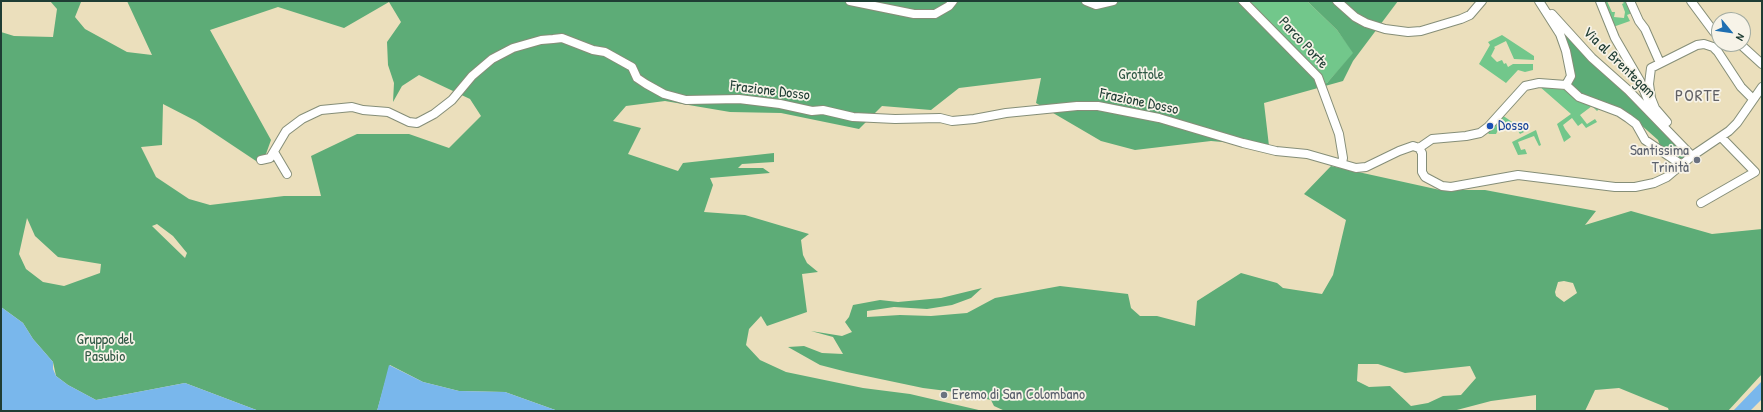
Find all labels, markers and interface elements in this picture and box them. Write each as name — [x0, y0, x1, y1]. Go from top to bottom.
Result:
north arrow — [1711, 12, 1751, 52]
street label: Parco Porte — [1274, 13, 1332, 73]
street label: Via al Brentegam — [1579, 24, 1659, 102]
text: N — [1733, 31, 1748, 43]
park label: Grottole — [1118, 66, 1164, 84]
street label: Frazione Dosso — [729, 77, 811, 105]
street label: Frazione Dosso — [1098, 85, 1180, 119]
district label: PORTE — [1675, 86, 1721, 106]
place label: Dosso — [1498, 117, 1529, 135]
marker: Dosso — [1485, 121, 1495, 131]
place label: Santissima Trinità — [1630, 142, 1689, 177]
marker: Santissima Trinità — [1692, 155, 1702, 165]
park label: Gruppo del Pasubio — [76, 331, 134, 366]
place label: Eremo di San Colombano — [952, 386, 1085, 404]
marker: Eremo di San Colombano — [939, 390, 949, 400]

